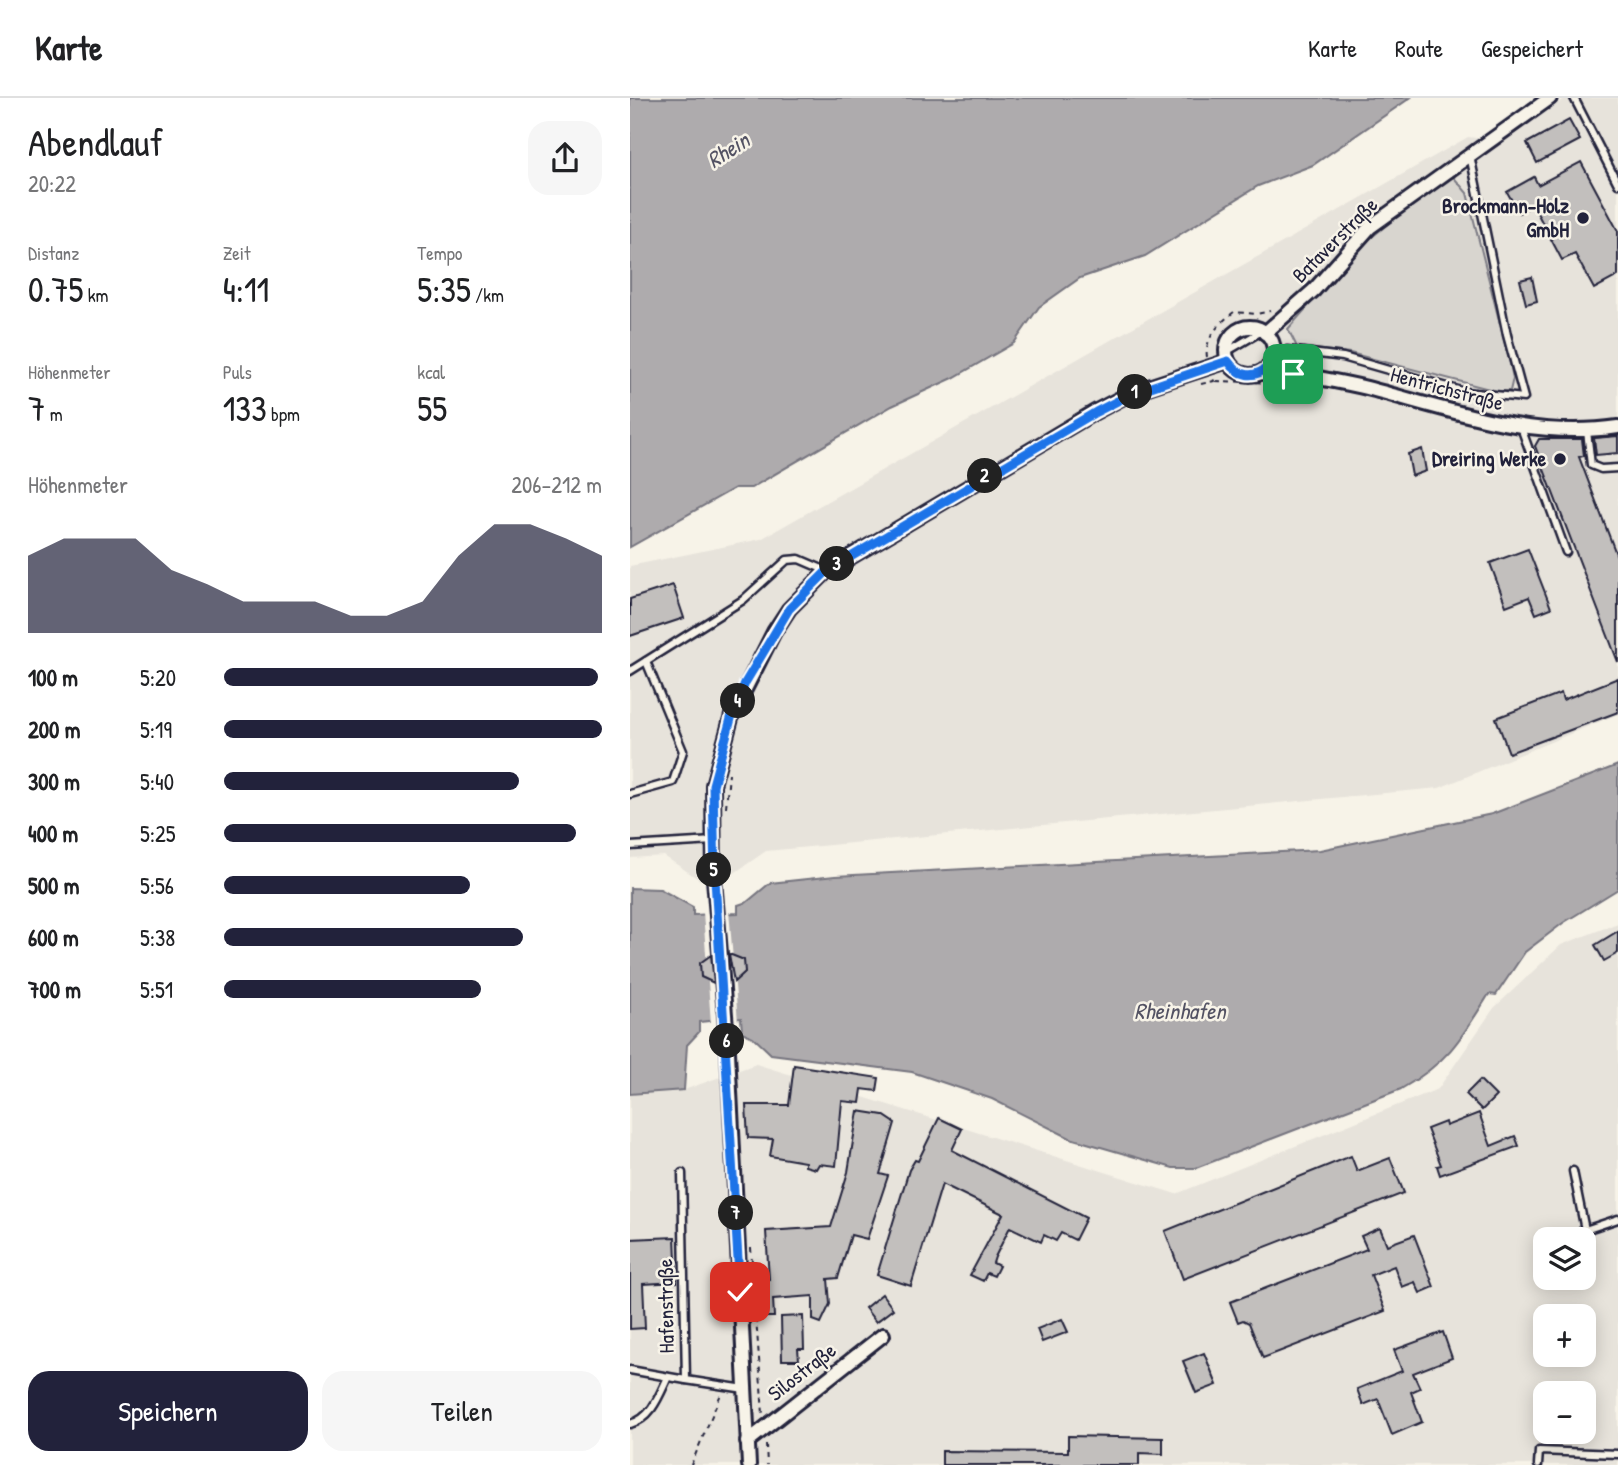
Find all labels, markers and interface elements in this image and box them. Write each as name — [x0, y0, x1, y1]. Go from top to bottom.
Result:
text: Karte — [35, 26, 102, 70]
text: Karte — [1308, 32, 1357, 64]
text: Route — [1395, 32, 1443, 64]
text: Gespeichert — [1481, 32, 1583, 64]
text: Abendlauf — [28, 116, 163, 168]
button: share — [528, 121, 602, 195]
water label: Rhein — [700, 124, 756, 175]
text: 20:22 — [28, 168, 76, 199]
street label: Bataverstraße — [1285, 190, 1384, 289]
place label: Brockmann-Holz GmbH — [1442, 191, 1569, 244]
marker: Brockmann-Holz GmbH — [1575, 210, 1591, 226]
text: Distanz — [28, 240, 79, 266]
text: Zeit — [223, 240, 251, 266]
text: Tempo — [417, 240, 463, 266]
text: 0.75 — [28, 266, 83, 313]
text: 4:11 — [223, 266, 269, 313]
text: 5:35 — [417, 266, 471, 313]
text: km — [83, 282, 109, 308]
text: /km — [471, 282, 504, 308]
pin — [1263, 344, 1323, 404]
icon: arrive — [1274, 355, 1312, 393]
text: Höhenmeter — [28, 359, 111, 385]
text: Puls — [223, 359, 252, 385]
text: kcal — [417, 359, 445, 385]
street label: Hentrichstraße — [1387, 360, 1507, 418]
pin: 1 — [1118, 374, 1152, 410]
text: 1 — [1131, 378, 1138, 404]
text: 7 — [28, 385, 45, 432]
text: 133 — [223, 385, 267, 432]
text: 55 — [417, 385, 447, 432]
text: m — [45, 401, 63, 427]
text: bpm — [267, 401, 300, 427]
place label: Dreiring Werke — [1432, 444, 1547, 474]
marker: Dreiring Werke — [1552, 451, 1568, 467]
pin: 2 — [968, 458, 1002, 494]
text: 2 — [980, 462, 989, 488]
text: Höhenmeter — [28, 469, 128, 500]
text: 206–212 m — [511, 469, 602, 500]
pin: 3 — [820, 546, 854, 582]
text: 3 — [832, 550, 841, 576]
text: 100 m — [28, 662, 78, 693]
text: 5:20 — [140, 662, 176, 693]
pin: 4 — [720, 684, 756, 718]
text: 4 — [734, 687, 741, 713]
text: 200 m — [28, 714, 80, 745]
text: 5:19 — [140, 714, 172, 745]
text: 300 m — [28, 766, 80, 797]
text: 5:40 — [140, 766, 174, 797]
text: 400 m — [28, 818, 78, 849]
text: 5:25 — [140, 818, 176, 849]
pin: 5 — [696, 852, 732, 888]
text: 5 — [709, 856, 718, 882]
text: 500 m — [28, 870, 79, 901]
text: 5:56 — [140, 870, 174, 901]
text: 600 m — [28, 922, 79, 953]
text: 5:38 — [140, 922, 175, 953]
text: 700 m — [28, 974, 81, 1005]
text: 5:51 — [140, 974, 173, 1005]
water label: Rheinhafen — [1134, 995, 1227, 1026]
pin: 6 — [710, 1024, 744, 1058]
text: 6 — [723, 1027, 730, 1053]
pin: 7 — [718, 1196, 754, 1230]
text: 7 — [731, 1199, 740, 1225]
map controls — [1533, 1227, 1596, 1444]
button: layers — [1533, 1227, 1596, 1290]
street label: Hafenstraße — [650, 1258, 681, 1354]
pin — [710, 1262, 770, 1322]
icon: check — [721, 1273, 759, 1311]
button: + — [1533, 1304, 1596, 1367]
street label: Silostraße — [761, 1336, 842, 1408]
button: Speichern — [28, 1371, 308, 1451]
button: Teilen — [322, 1371, 602, 1451]
button: − — [1533, 1381, 1596, 1444]

